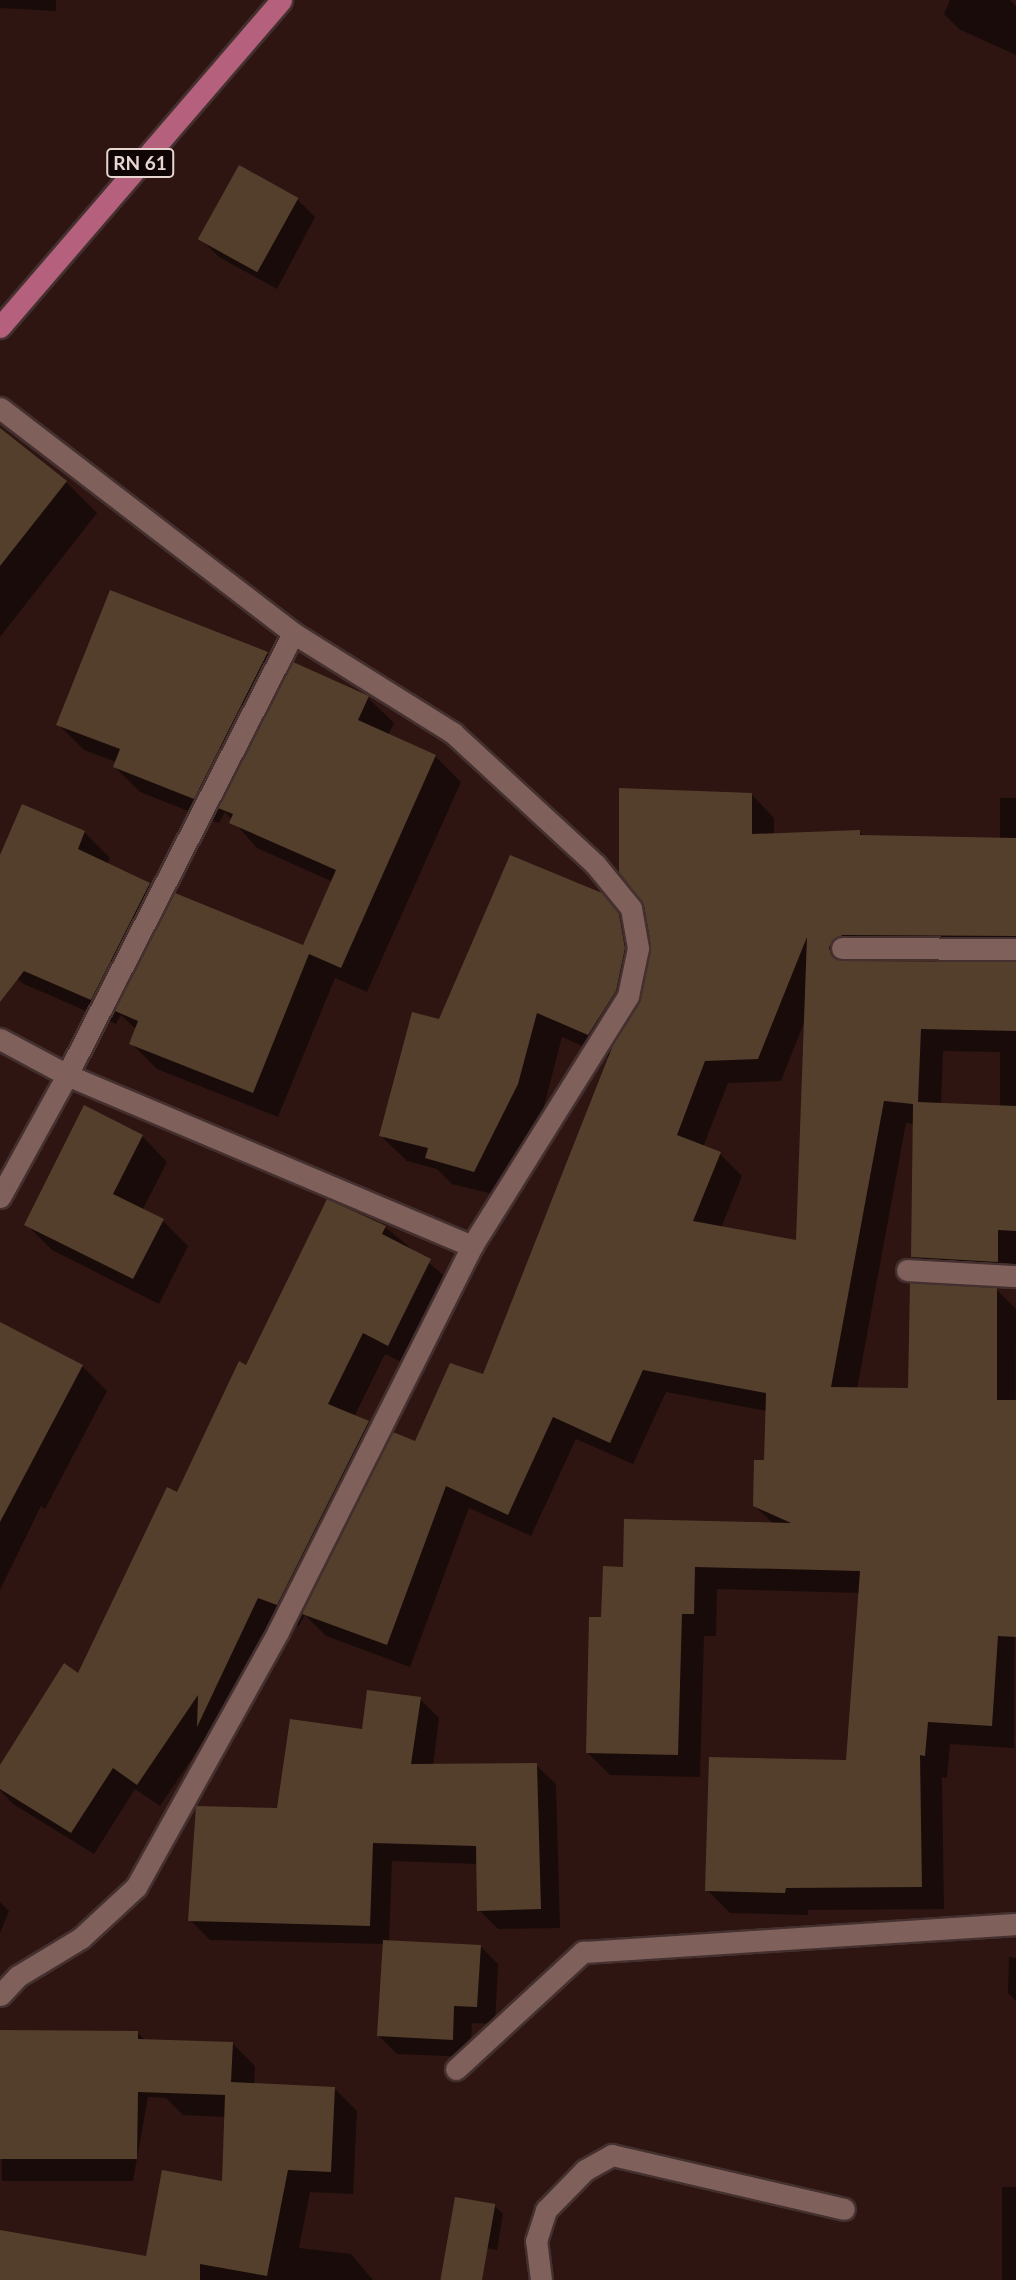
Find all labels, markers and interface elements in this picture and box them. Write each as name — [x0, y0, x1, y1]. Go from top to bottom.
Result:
road number: RN 61 — [105, 148, 175, 178]

